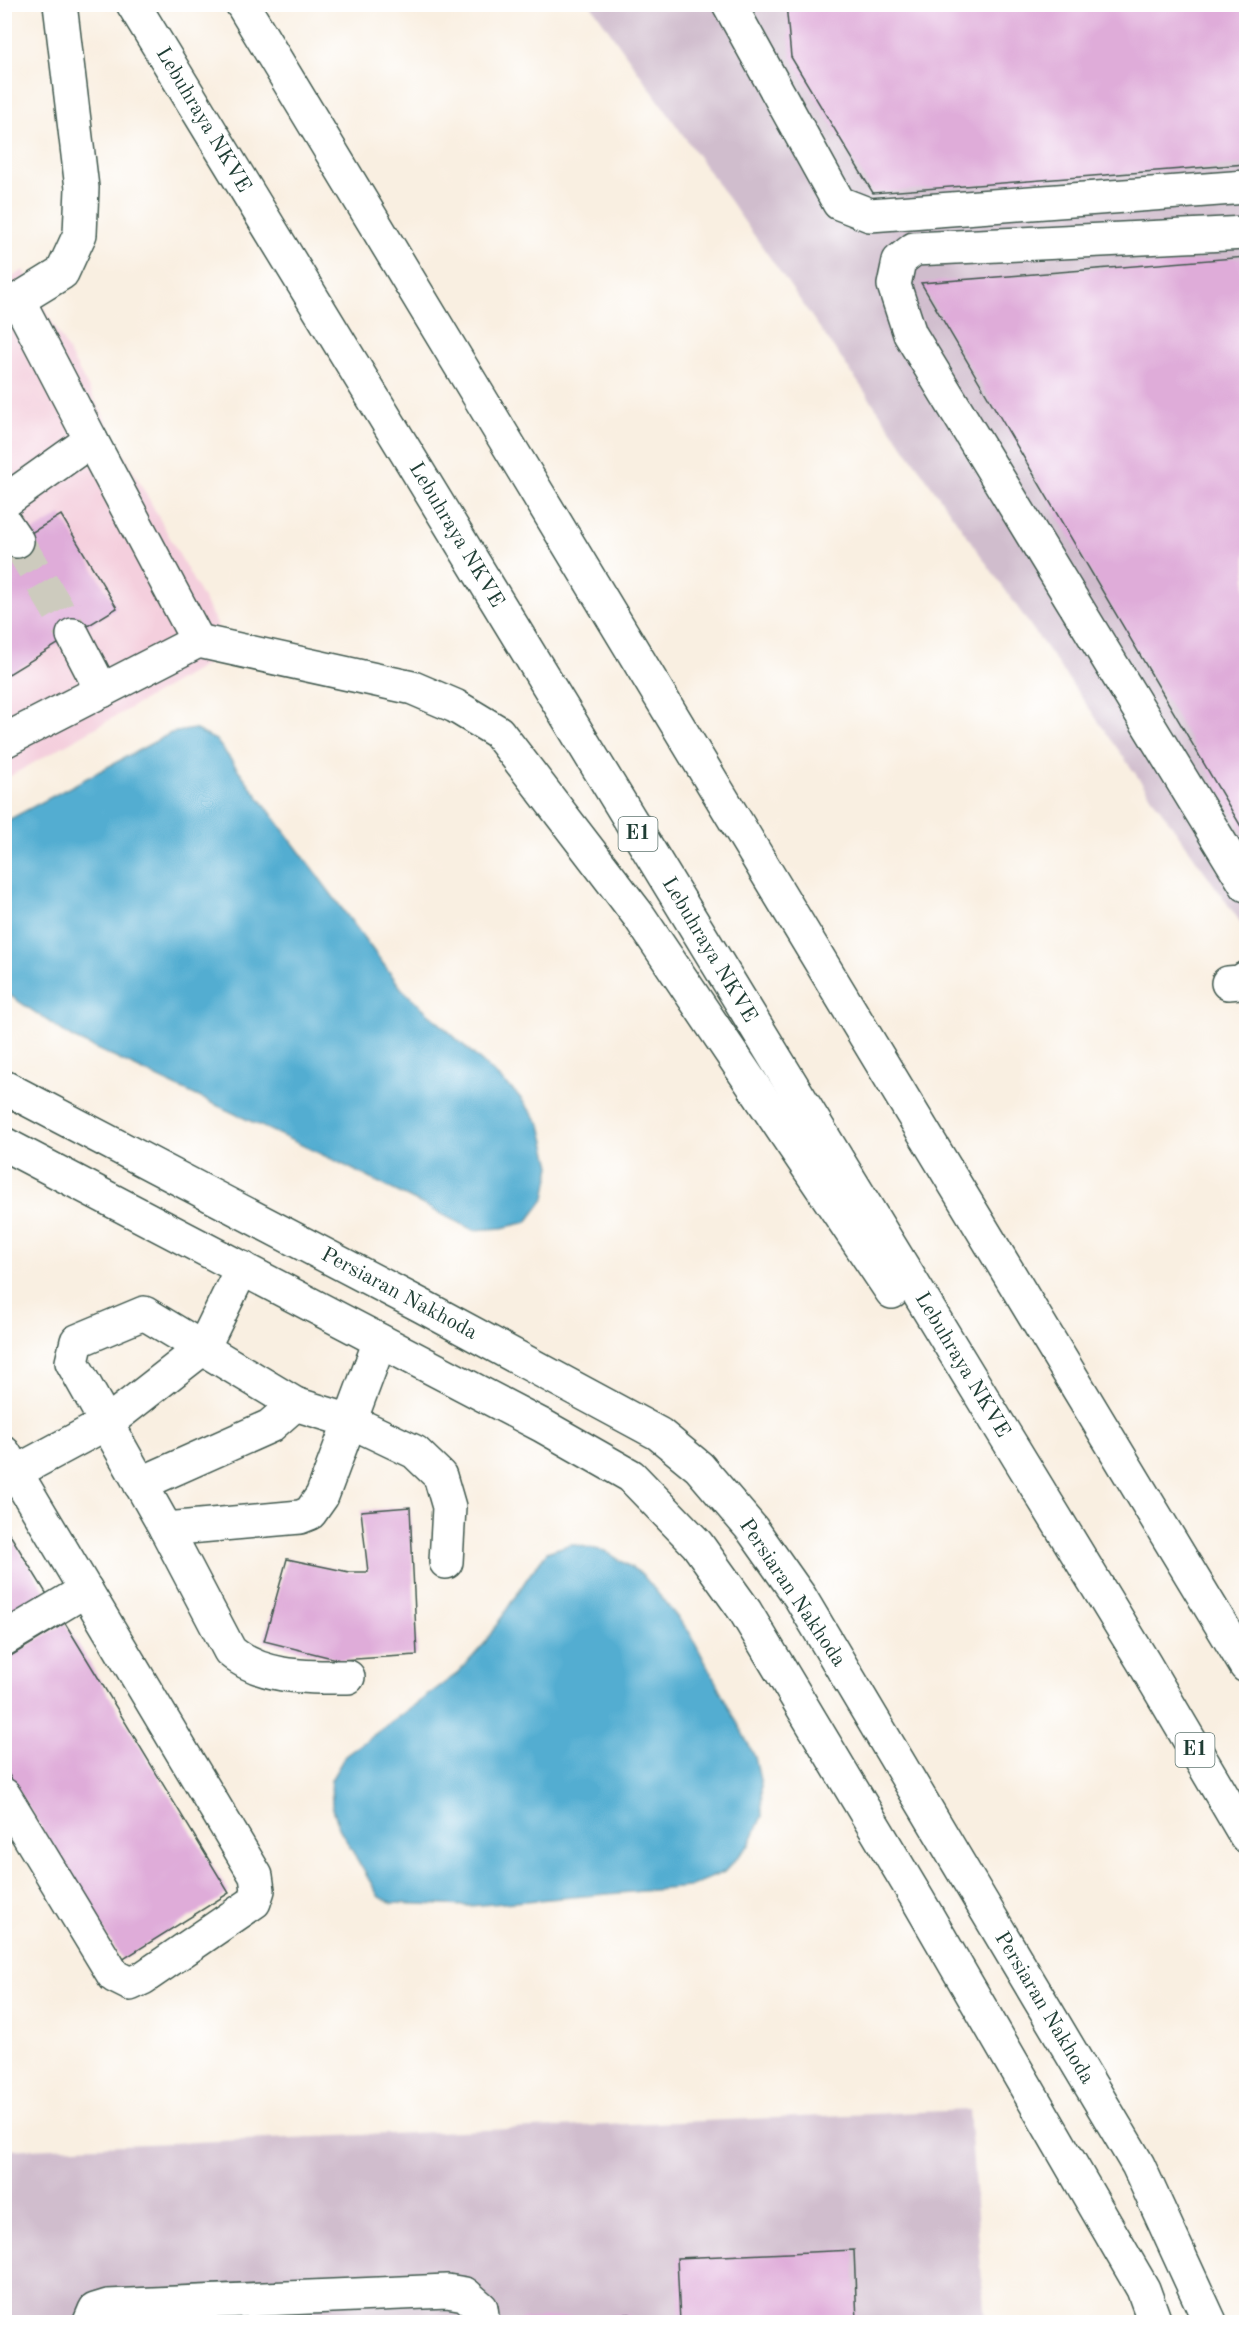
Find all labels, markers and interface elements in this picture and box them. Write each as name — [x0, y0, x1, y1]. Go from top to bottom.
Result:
street label: Lebuhraya NKVE — [151, 44, 255, 196]
street label: Lebuhraya NKVE — [404, 459, 508, 611]
road number: E1 — [618, 817, 658, 851]
street label: Lebuhraya NKVE — [657, 874, 761, 1026]
street label: Persiaran Nakhoda — [317, 1244, 481, 1344]
street label: Lebuhraya NKVE — [910, 1289, 1014, 1441]
street label: Persiaran Nakhoda — [735, 1515, 849, 1671]
road number: E1 — [1176, 1733, 1214, 1767]
street label: Persiaran Nakhoda — [990, 1928, 1098, 2088]

